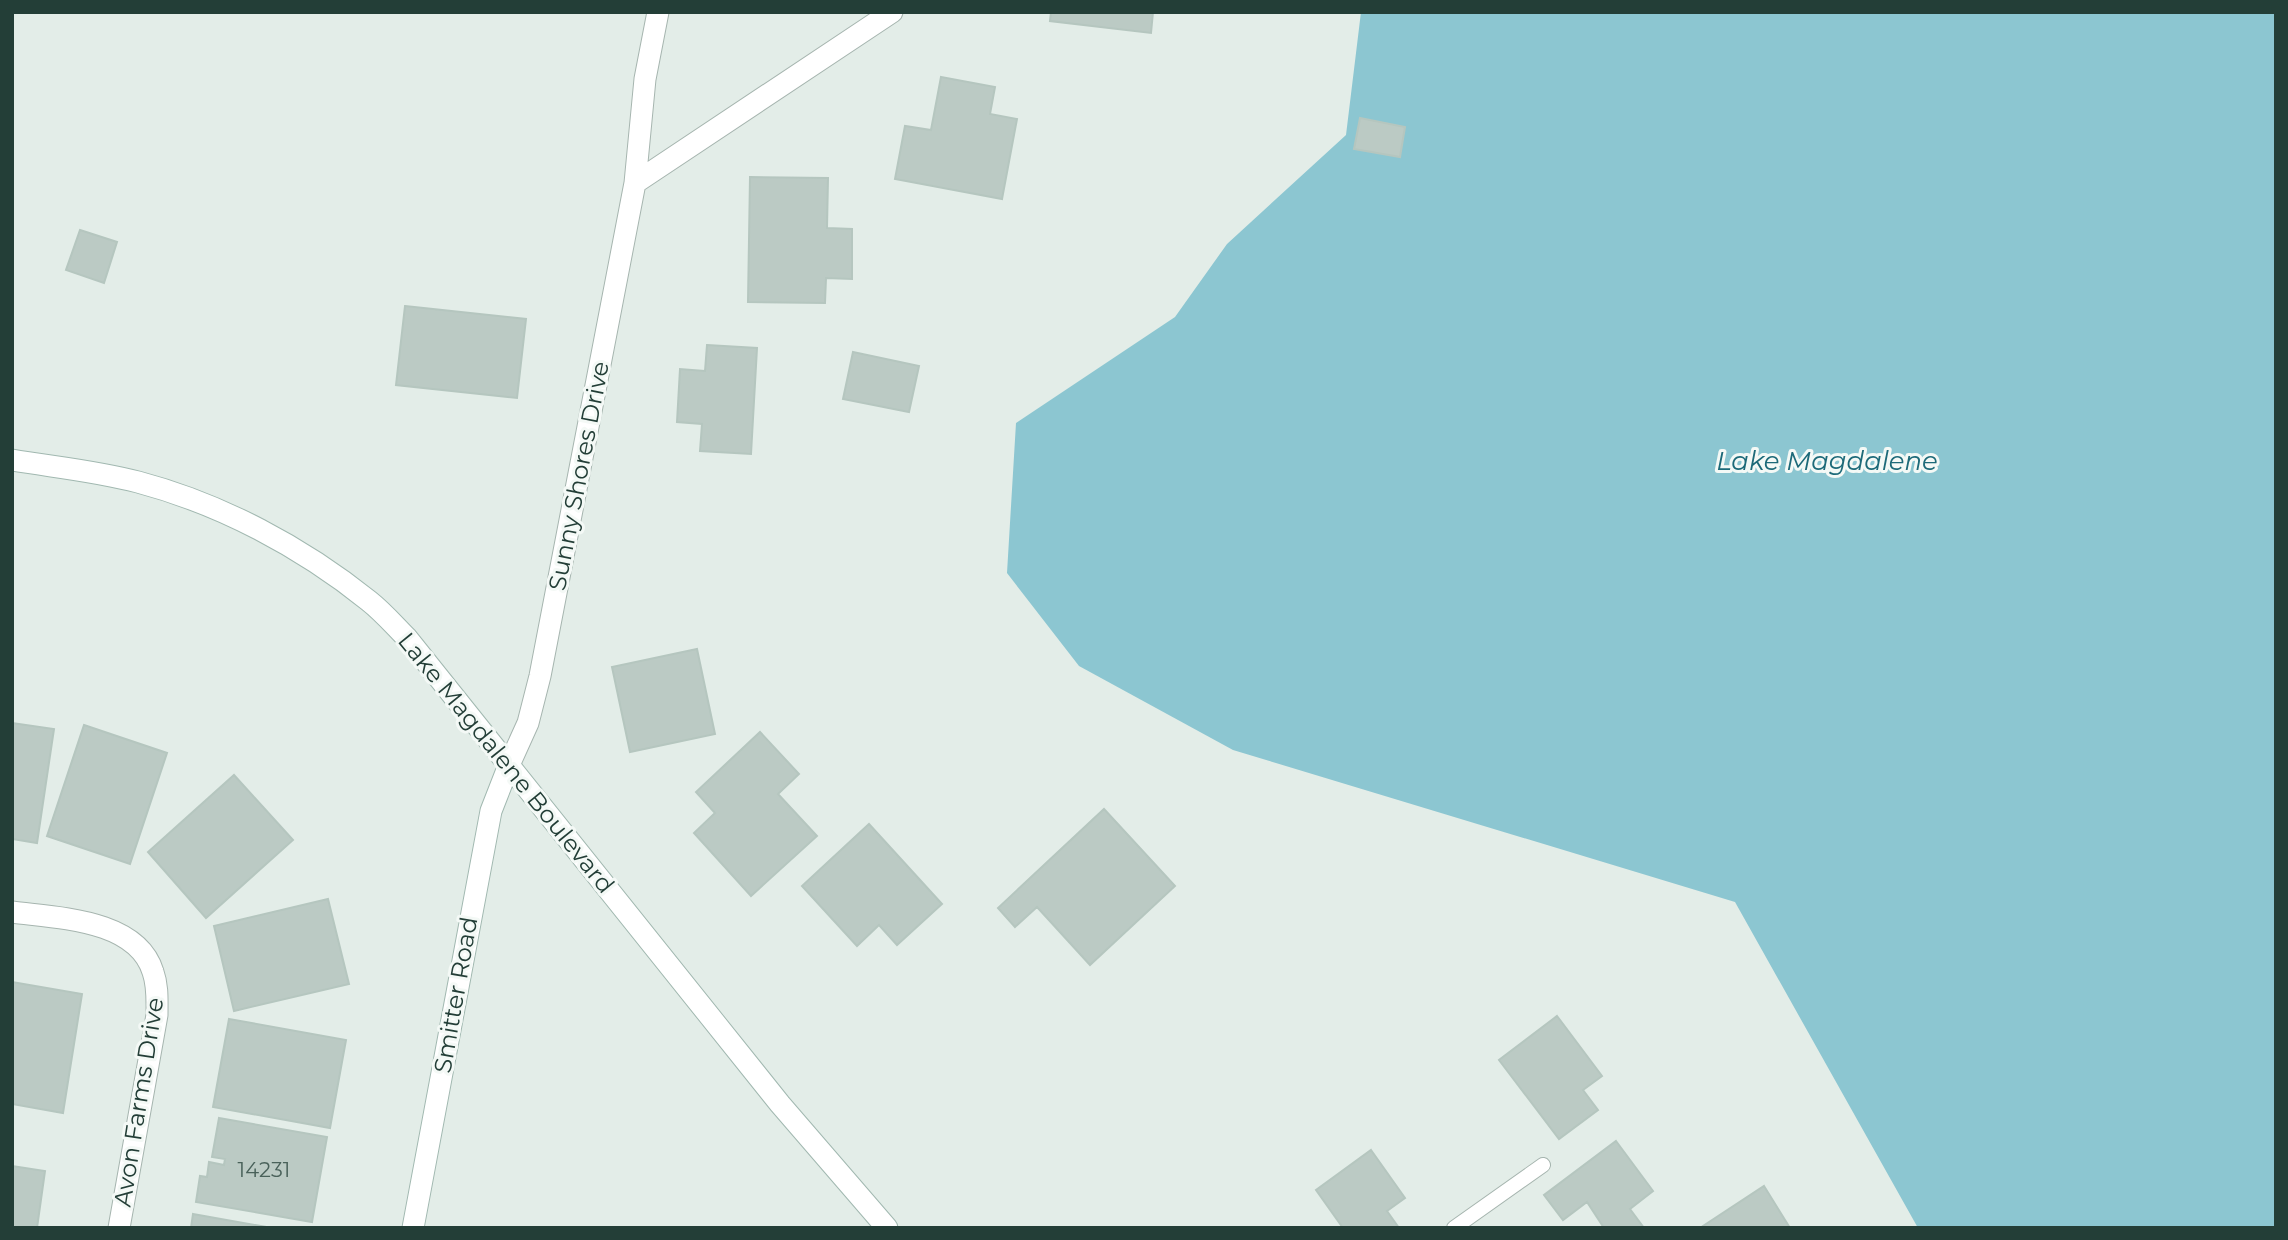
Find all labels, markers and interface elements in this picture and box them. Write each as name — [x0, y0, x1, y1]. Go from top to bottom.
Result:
street label: Sunny Shores Drive — [542, 359, 615, 593]
water label: Lake Magdalene — [1716, 445, 1938, 477]
street label: Lake Magdalene Boulevard — [392, 626, 621, 899]
street label: Smitter Road — [427, 914, 484, 1075]
street label: Avon Farms Drive — [108, 995, 169, 1209]
house number: 14231 — [238, 1157, 290, 1182]

